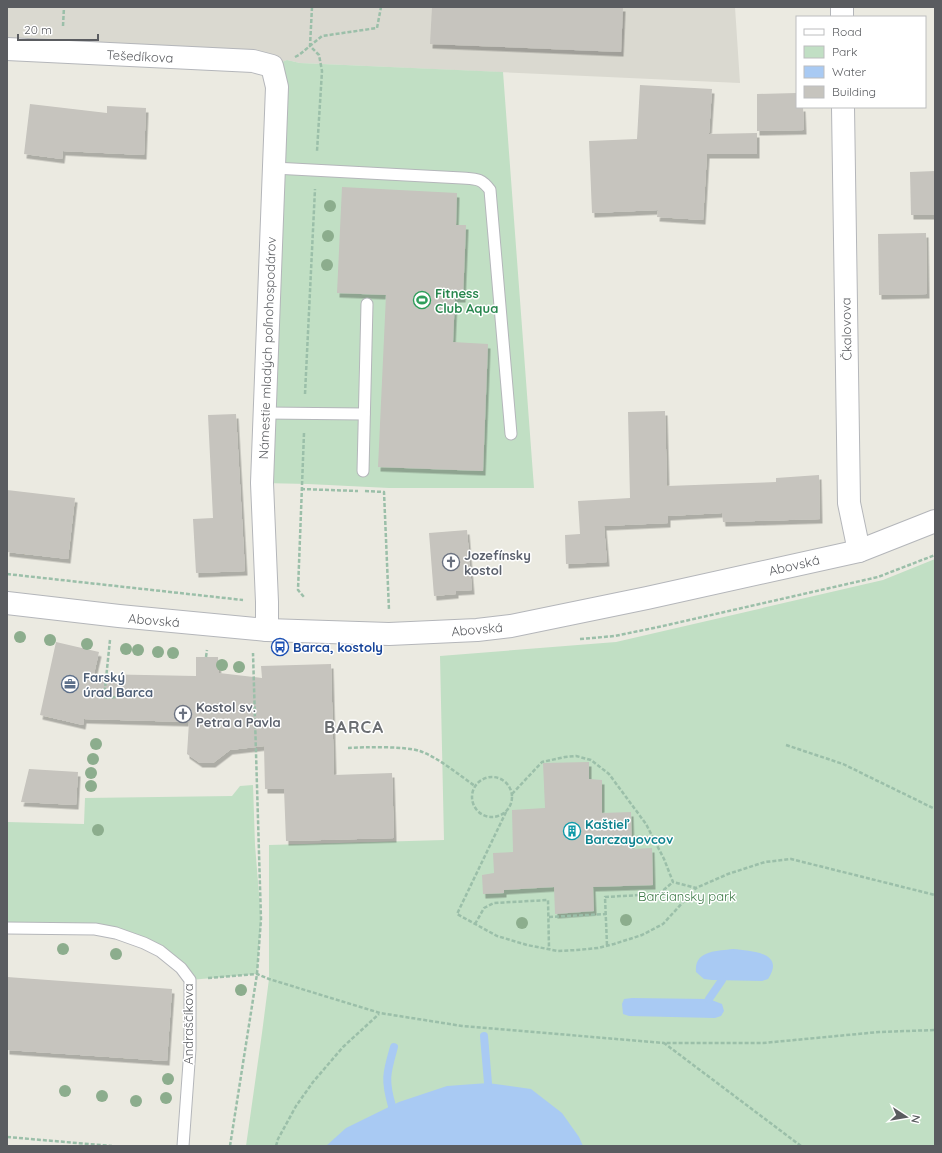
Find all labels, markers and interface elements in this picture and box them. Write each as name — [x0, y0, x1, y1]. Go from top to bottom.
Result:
scale bar — [18, 16, 98, 42]
legend — [796, 16, 926, 108]
text: 20 m — [24, 22, 52, 37]
text: Road — [832, 24, 862, 39]
text: Park — [832, 44, 857, 59]
street label: Tešedíkova — [106, 46, 174, 66]
text: Water — [832, 64, 867, 79]
text: Building — [832, 84, 876, 99]
street label: Námestie mladých poľnohospodárov — [255, 236, 279, 460]
place label: Fitness Club Aqua — [435, 285, 498, 316]
sports icon: Fitness Club Aqua — [412, 290, 432, 310]
street label: Čkalovova — [837, 297, 855, 361]
place label: Jozefínsky kostol — [464, 547, 531, 578]
street label: Abovská — [767, 551, 821, 579]
church icon: Jozefínsky kostol — [441, 552, 461, 572]
street label: Abovská — [128, 610, 180, 630]
street label: Abovská — [451, 619, 503, 639]
bus stop icon: Barca, kostoly — [270, 637, 290, 657]
place label: Barca, kostoly — [293, 639, 383, 655]
place label: Farský úrad Barca — [83, 669, 153, 700]
office icon: Farský úrad Barca — [60, 674, 80, 694]
place label: Kostol sv. Petra a Pavla — [196, 699, 281, 730]
church icon: Kostol sv. Petra a Pavla — [173, 704, 193, 724]
district label: BARCA — [324, 716, 384, 737]
place label: Kaštieľ Barczayovcov — [585, 816, 673, 847]
building icon: Kaštieľ Barczayovcov — [562, 821, 582, 841]
park label: Barčiansky park — [638, 888, 736, 904]
street label: Andraščíkova — [180, 983, 196, 1065]
north arrow — [886, 1097, 926, 1137]
text: N — [908, 1114, 923, 1124]

